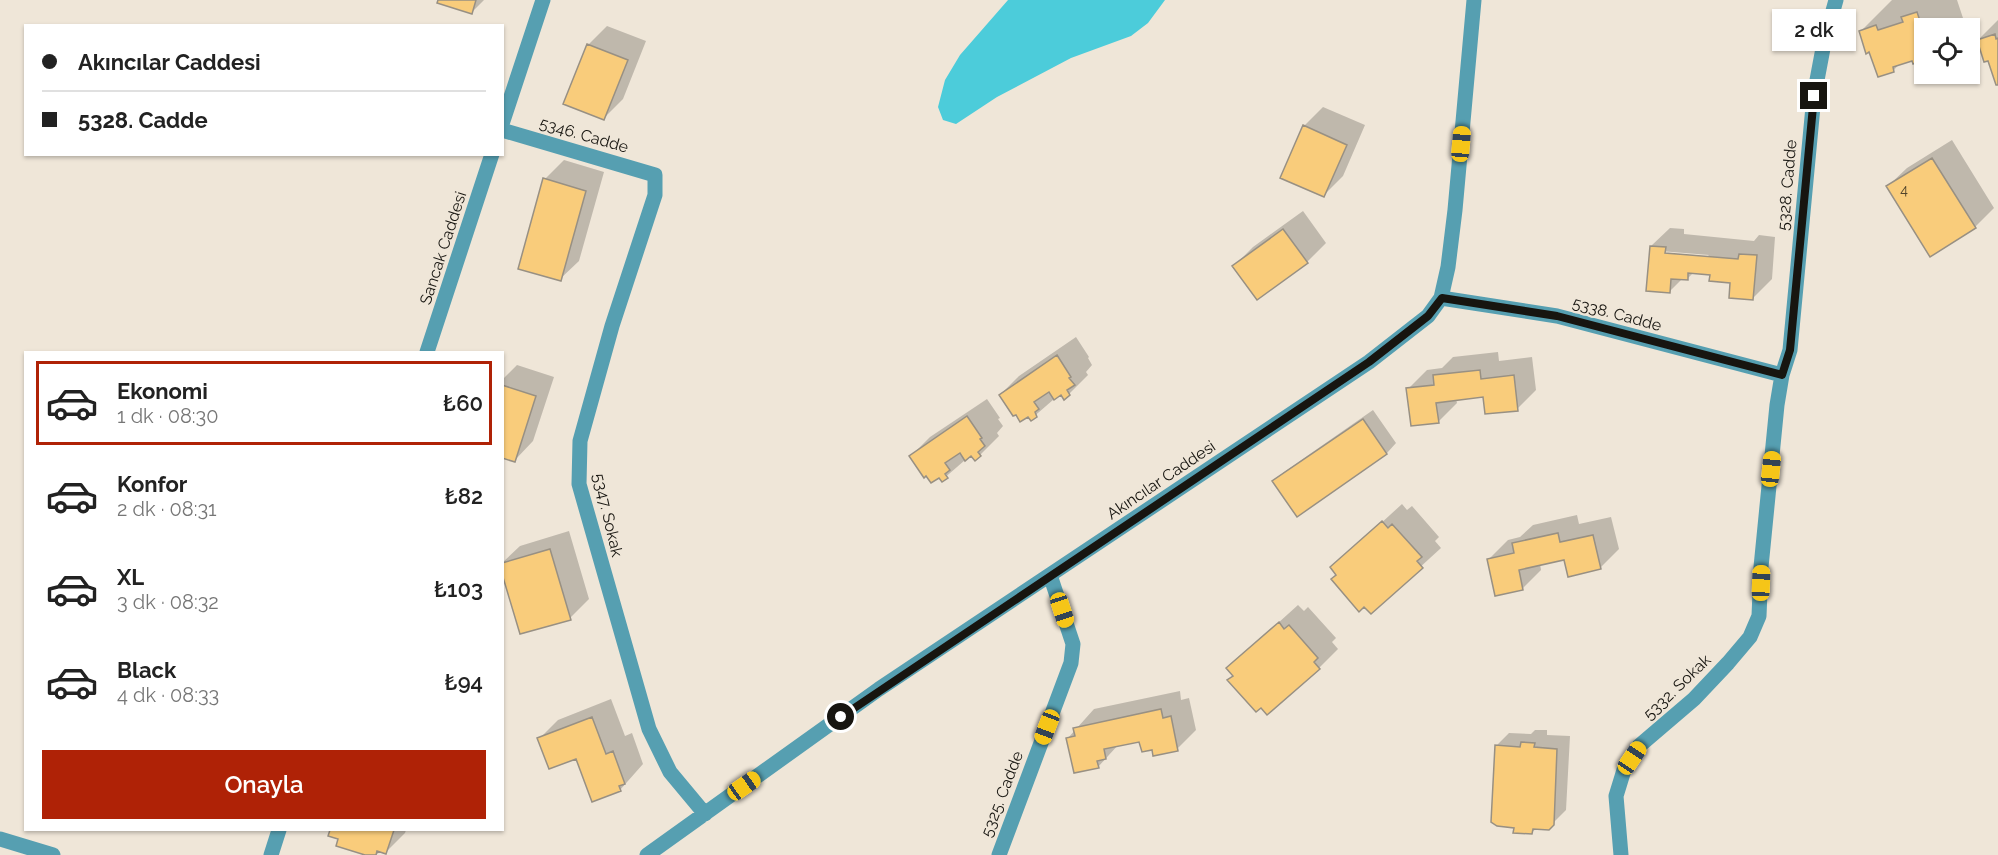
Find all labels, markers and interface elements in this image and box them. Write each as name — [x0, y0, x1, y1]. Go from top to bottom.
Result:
callout: 2 dk — [1772, 9, 1856, 51]
text: 2 dk — [1794, 18, 1834, 42]
map controls — [1914, 18, 1980, 84]
button: locate — [1914, 18, 1980, 84]
text: Akıncılar Caddesi — [78, 49, 261, 75]
route end — [1800, 82, 1827, 109]
text: 5328. Cadde — [78, 107, 208, 133]
street label: 5346. Cadde — [537, 113, 631, 157]
car — [1450, 125, 1472, 163]
street label: 5328. Cadde — [1774, 139, 1800, 231]
house number: 4 — [1900, 182, 1908, 198]
street label: Sancak Caddesi — [416, 189, 470, 307]
street label: 5338. Cadde — [1570, 293, 1664, 335]
icon: car — [45, 376, 99, 430]
text: Ekonomi — [117, 378, 208, 404]
text: ₺60 — [443, 390, 483, 416]
text: 1 dk · 08:30 — [117, 404, 218, 428]
street label: Akıncılar Caddesi — [1103, 437, 1219, 523]
car — [1760, 450, 1782, 488]
icon: car — [45, 469, 99, 523]
text: Konfor — [117, 471, 187, 497]
street label: 5347. Sokak — [589, 471, 627, 559]
text: ₺82 — [445, 483, 483, 509]
text: 2 dk · 08:31 — [117, 497, 217, 521]
icon: car — [45, 562, 99, 616]
text: XL — [117, 564, 144, 590]
car — [1751, 565, 1771, 601]
text: ₺103 — [434, 576, 483, 602]
text: 3 dk · 08:32 — [117, 590, 219, 614]
car — [1048, 590, 1076, 630]
street label: 5332. Sokak — [1639, 650, 1715, 724]
icon: car — [45, 655, 99, 709]
text: Black — [117, 657, 176, 683]
text: ₺94 — [445, 669, 483, 695]
text: 4 dk · 08:33 — [117, 683, 219, 707]
route start — [827, 703, 854, 730]
car — [1032, 707, 1062, 747]
car — [1614, 738, 1650, 778]
street label: 5325. Cadde — [977, 748, 1027, 840]
button: Onayla — [42, 750, 486, 819]
car — [724, 768, 764, 804]

